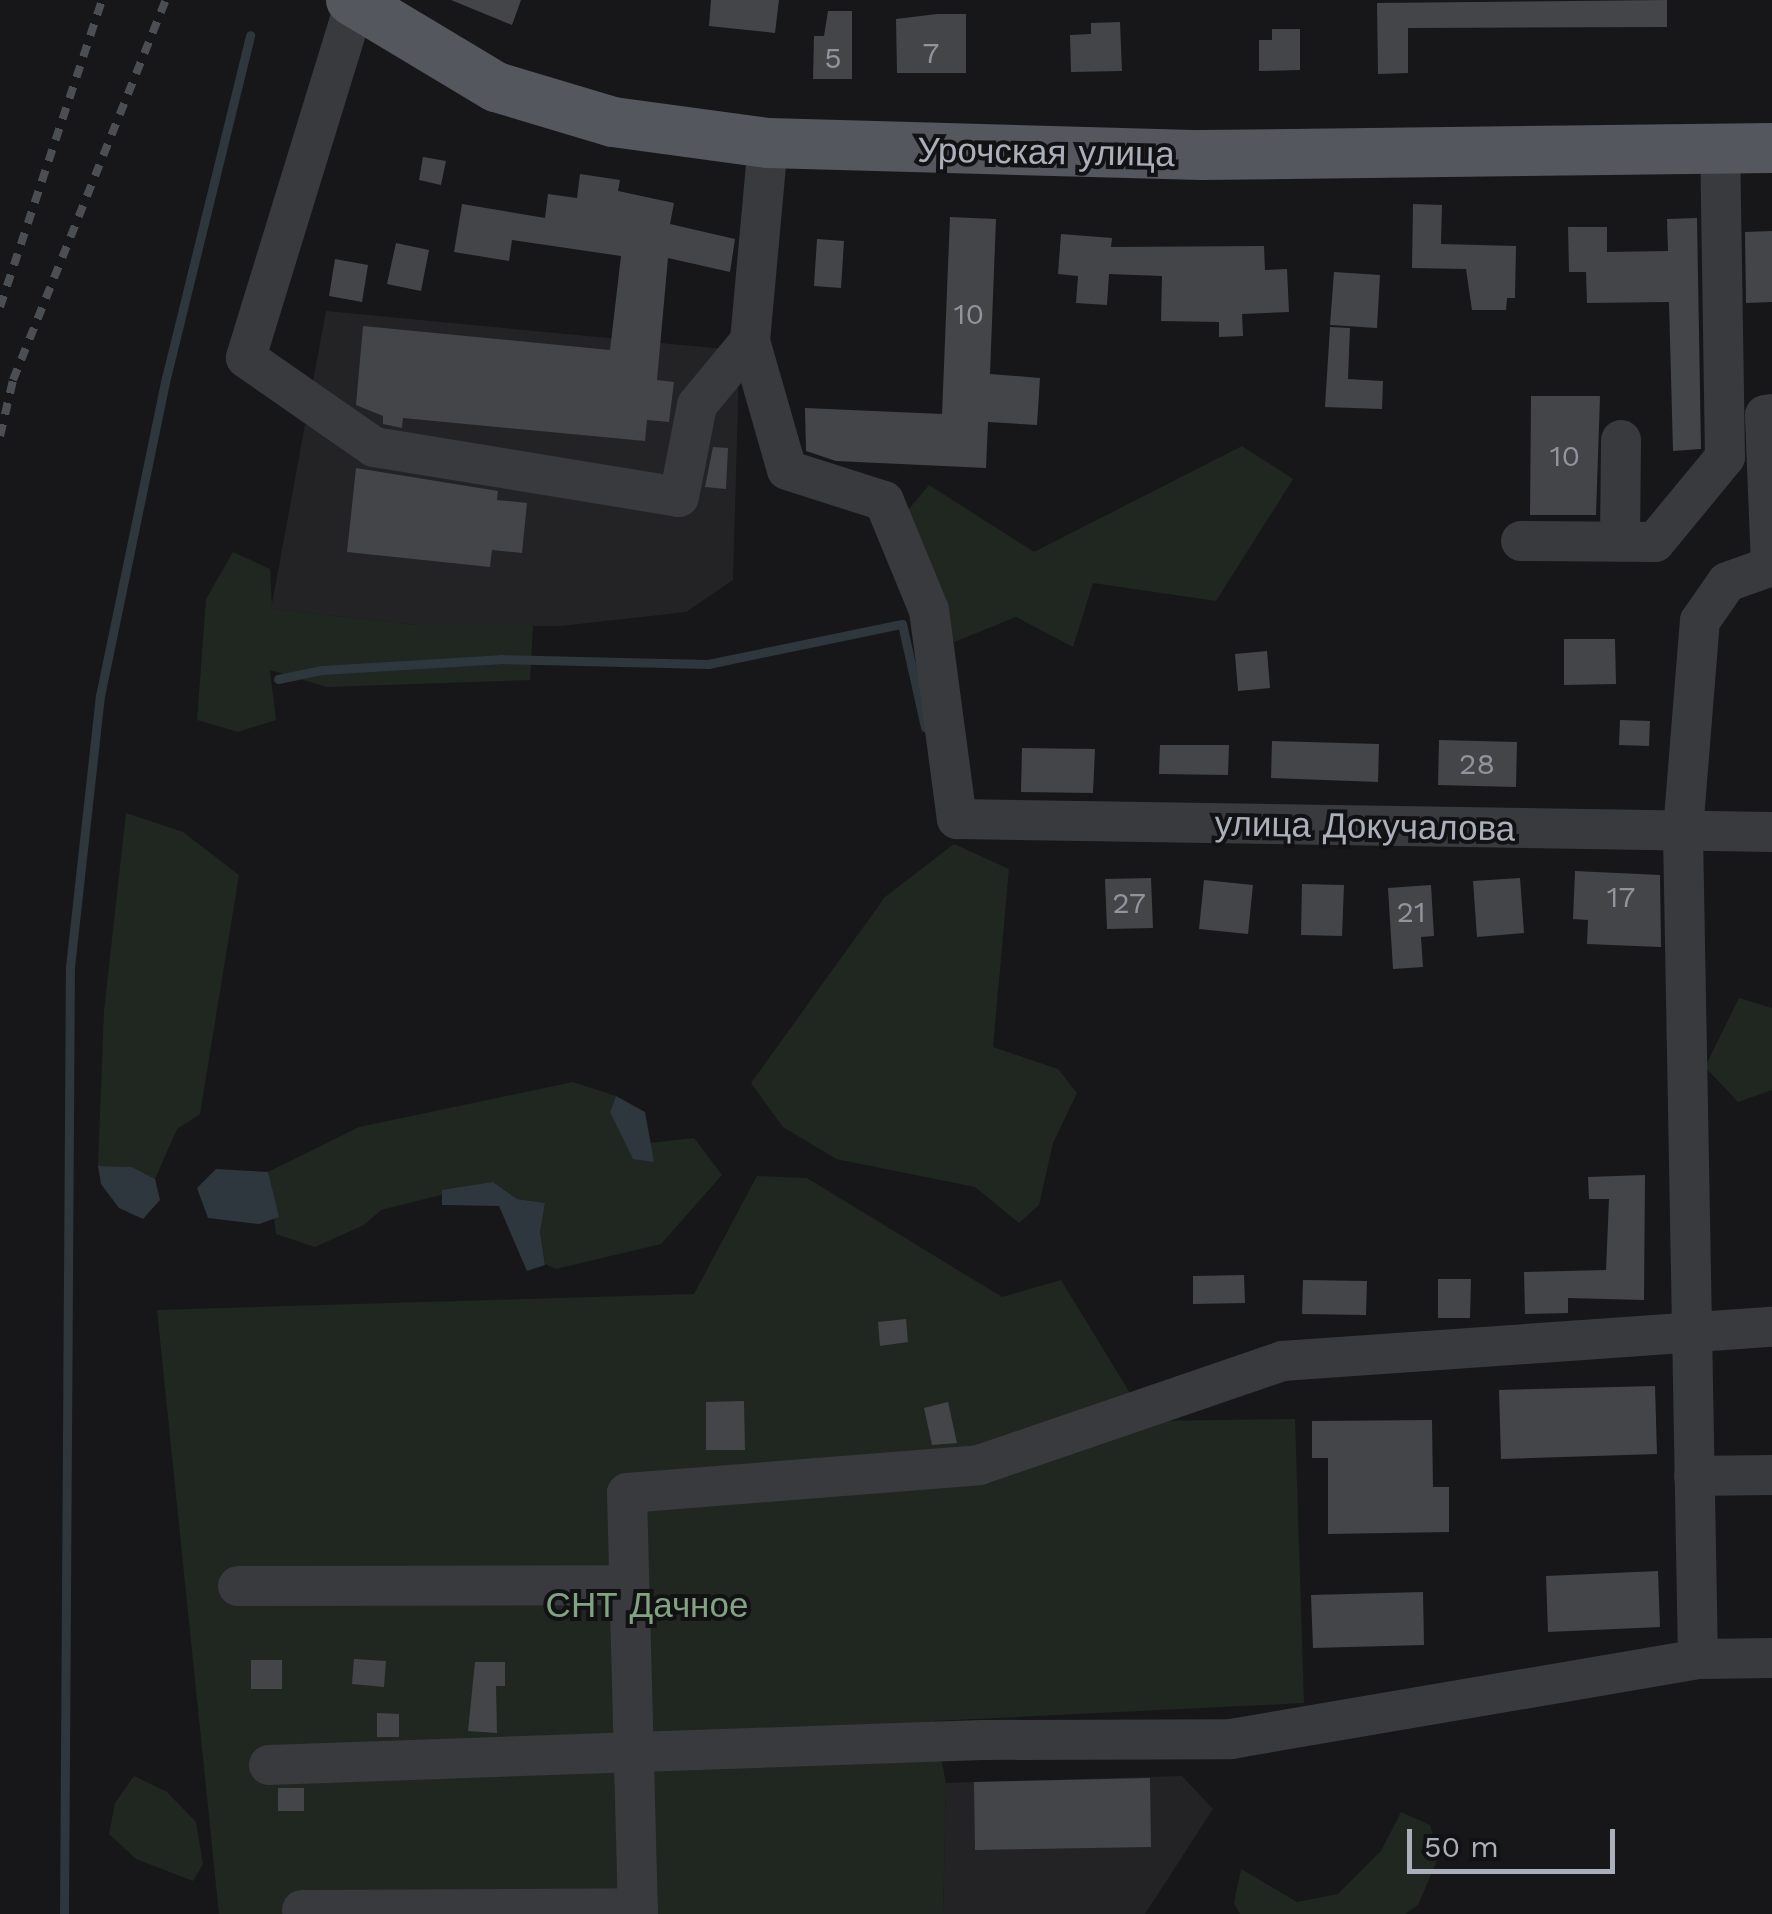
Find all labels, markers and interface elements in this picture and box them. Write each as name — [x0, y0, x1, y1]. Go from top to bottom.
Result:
house number: 7 — [923, 35, 939, 71]
house number: 5 — [824, 40, 842, 76]
street label: Урочская улица — [917, 129, 1175, 175]
house number: 10 — [954, 296, 984, 332]
house number: 10 — [1550, 438, 1580, 474]
house number: 28 — [1459, 746, 1495, 782]
street label: улица Докучалова — [1214, 802, 1516, 850]
house number: 17 — [1607, 879, 1635, 915]
house number: 27 — [1112, 885, 1146, 921]
house number: 21 — [1396, 894, 1426, 930]
park label: СНТ Дачное — [546, 1584, 748, 1626]
scale bar — [1412, 1809, 1620, 1871]
text: 50 m — [1424, 1829, 1499, 1864]

